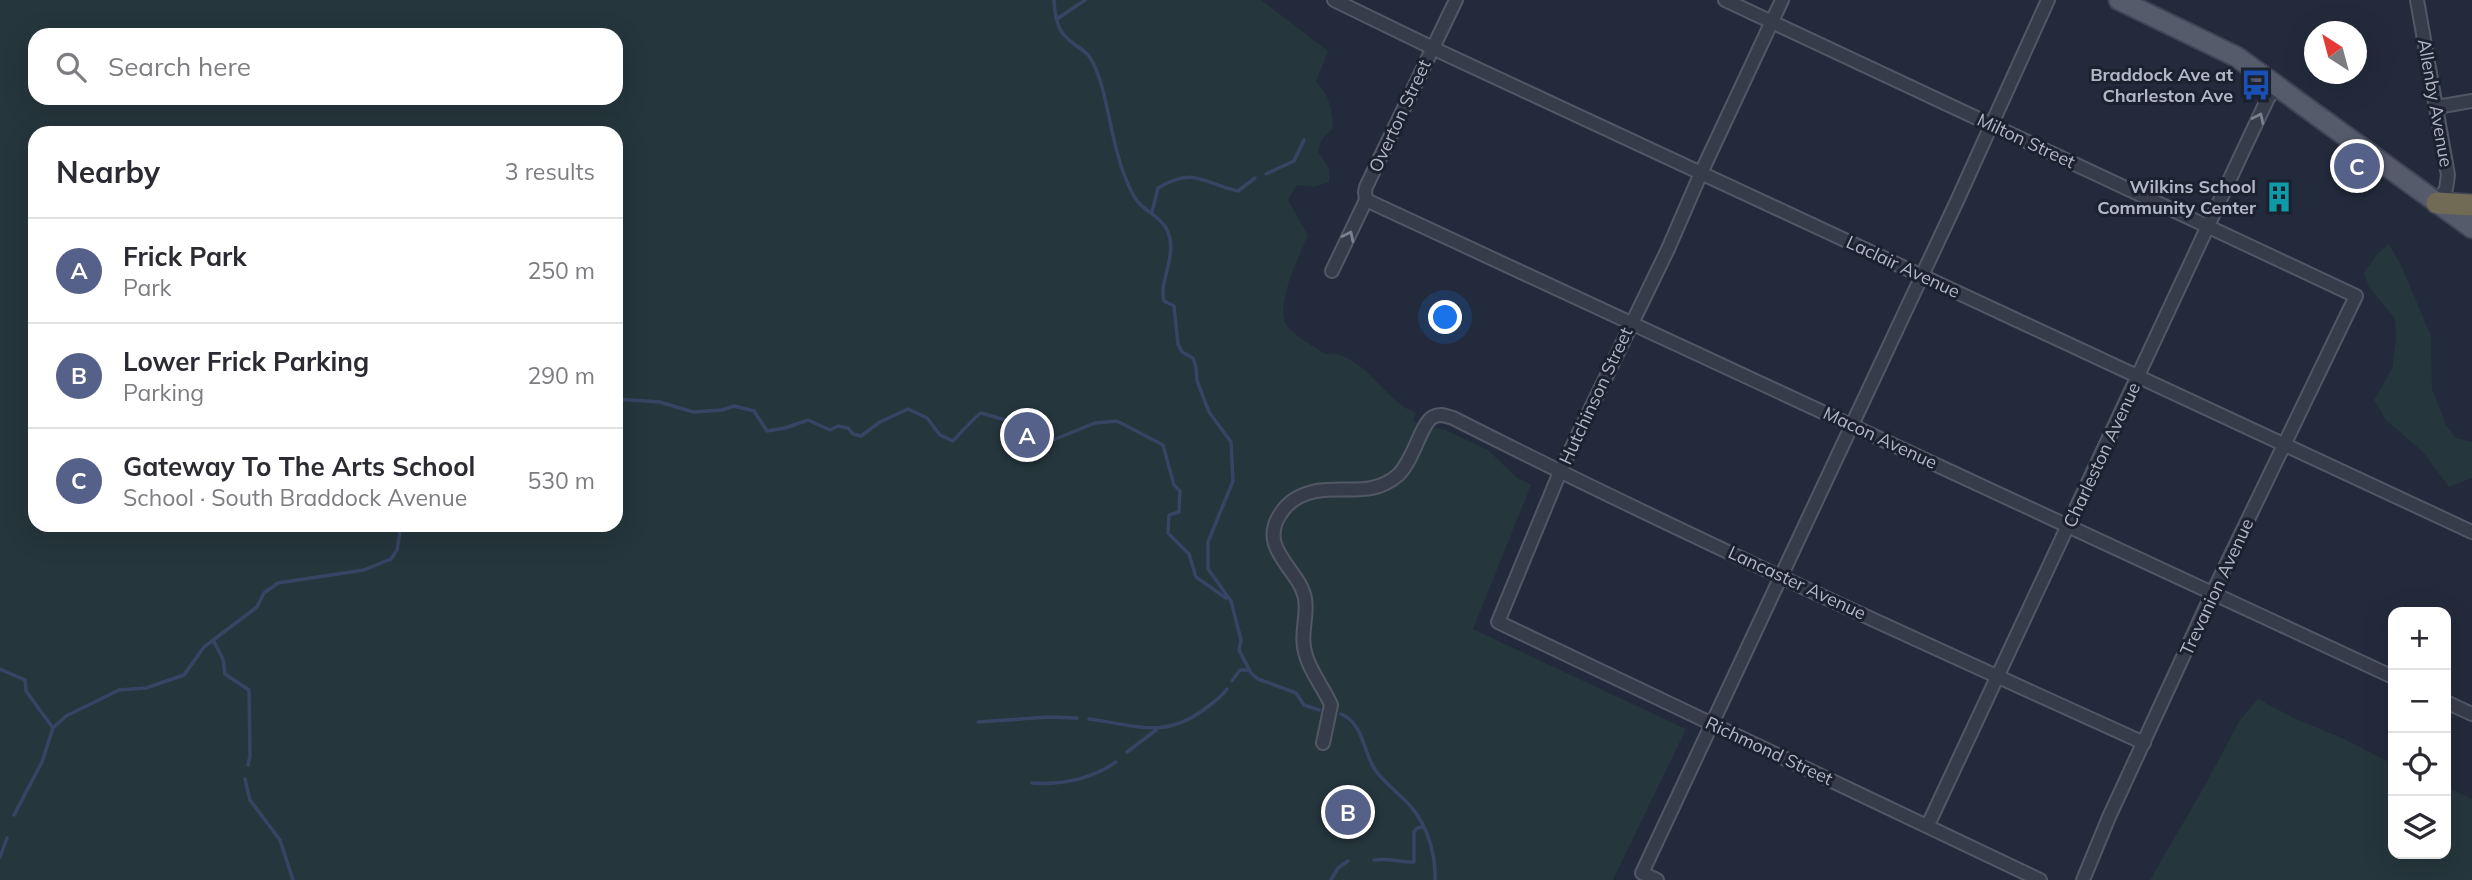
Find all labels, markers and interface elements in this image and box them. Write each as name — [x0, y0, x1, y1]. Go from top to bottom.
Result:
north arrow — [2304, 21, 2367, 84]
search box — [28, 28, 623, 105]
street label: Allenby Avenue — [2413, 37, 2458, 169]
icon: search — [52, 48, 90, 86]
text: Search here — [108, 50, 251, 83]
street label: Overton Street — [1363, 56, 1436, 176]
place label: Braddock Ave at Charleston Ave — [2090, 63, 2233, 107]
bus stop icon: Braddock Ave at Charleston Ave — [2239, 68, 2273, 102]
street label: Milton Street — [1974, 108, 2079, 173]
one-way arrow — [2251, 113, 2265, 125]
pin: C — [2334, 140, 2380, 192]
text: Nearby — [56, 153, 160, 191]
text: 3 results — [505, 157, 595, 186]
place label: Wilkins School Community Center — [2097, 175, 2257, 219]
building icon: Wilkins School Community Center — [2262, 180, 2296, 214]
one-way arrow — [1341, 230, 1355, 243]
street label: Laclair Avenue — [1843, 230, 1964, 303]
text: Frick Park — [123, 240, 247, 273]
text: A — [70, 256, 88, 285]
text: 250 m — [527, 256, 595, 285]
text: Park — [123, 273, 171, 302]
your location — [1428, 300, 1462, 334]
street label: Hutchinson Street — [1554, 323, 1637, 468]
text: Lower Frick Parking — [123, 345, 369, 378]
text: B — [71, 361, 87, 390]
text: 290 m — [527, 361, 595, 390]
text: Parking — [123, 378, 204, 407]
street label: Charleston Avenue — [2058, 379, 2145, 531]
street label: Macon Avenue — [1820, 401, 1941, 474]
pin: A — [1004, 409, 1050, 461]
text: Gateway To The Arts School — [123, 450, 475, 483]
text: C — [71, 466, 87, 495]
text: 530 m — [527, 466, 595, 495]
text: School · South Braddock Avenue — [123, 483, 467, 512]
street label: Trevanion Avenue — [2175, 514, 2258, 659]
street label: Lancaster Avenue — [1725, 541, 1870, 625]
map controls — [2388, 607, 2451, 859]
button: + — [2388, 607, 2451, 670]
button: − — [2388, 670, 2451, 733]
street label: Richmond Street — [1702, 711, 1837, 790]
button: locate — [2388, 733, 2451, 796]
pin: B — [1325, 786, 1371, 838]
button: layers — [2388, 796, 2451, 859]

